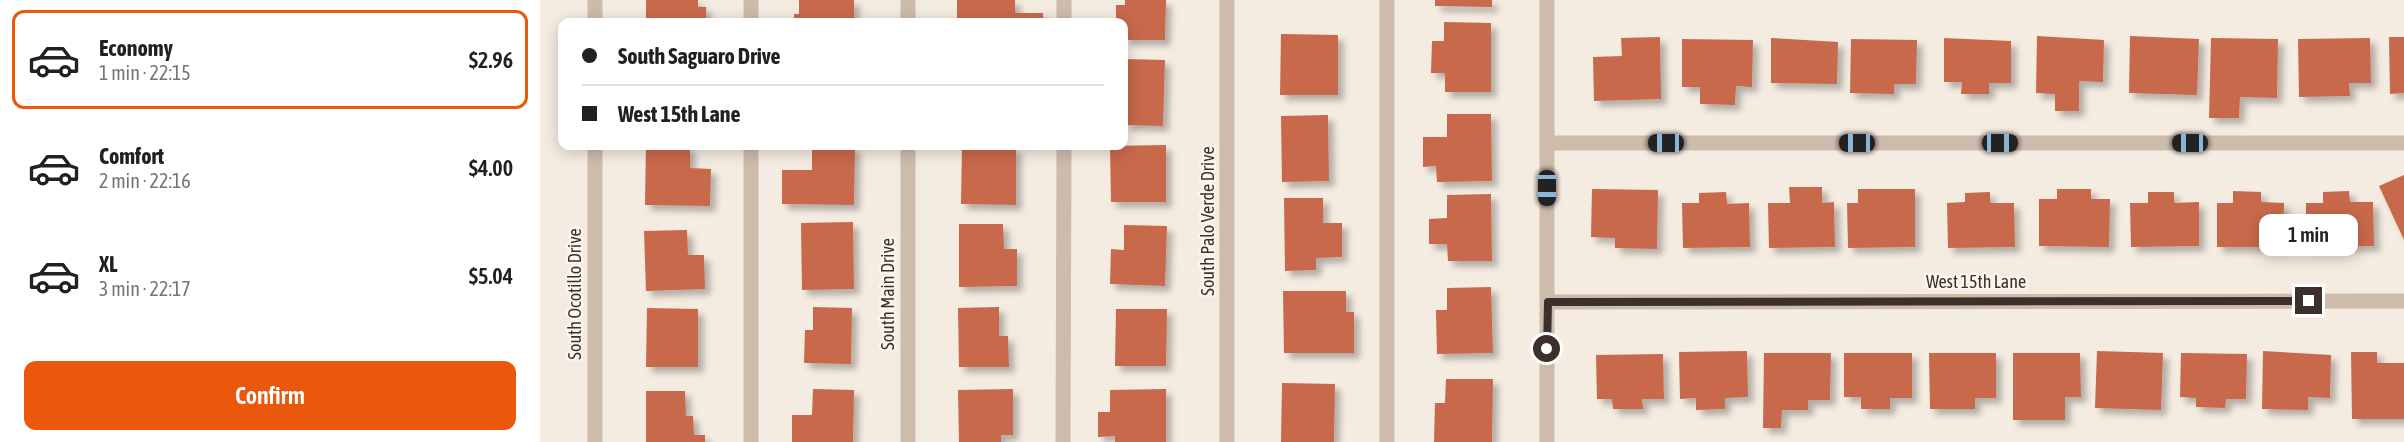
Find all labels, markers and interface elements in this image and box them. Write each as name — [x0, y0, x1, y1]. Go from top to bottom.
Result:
icon: car — [27, 33, 81, 87]
text: Economy — [99, 35, 173, 61]
text: South Saguaro Drive — [618, 43, 781, 69]
text: $2.96 — [469, 47, 513, 73]
text: 1 min · 22:15 — [99, 61, 191, 84]
text: West 15th Lane — [618, 101, 741, 127]
car — [1648, 134, 1684, 152]
car — [1839, 134, 1875, 152]
car — [1982, 134, 2018, 152]
car — [2172, 134, 2208, 152]
icon: car — [27, 141, 81, 195]
text: Comfort — [99, 143, 164, 169]
street label: South Palo Verde Drive — [1197, 146, 1218, 296]
text: $4.00 — [469, 155, 513, 181]
text: 2 min · 22:16 — [99, 169, 191, 192]
car — [1538, 170, 1556, 206]
callout: 1 min — [2260, 214, 2358, 256]
text: 1 min — [2288, 223, 2329, 246]
street label: South Ocotillo Drive — [564, 228, 585, 360]
street label: South Main Drive — [877, 238, 898, 350]
icon: car — [27, 249, 81, 303]
text: XL — [99, 251, 117, 277]
text: $5.04 — [469, 263, 513, 289]
street label: West 15th Lane — [1926, 271, 2026, 292]
text: 3 min · 22:17 — [99, 277, 191, 300]
route end — [2295, 287, 2322, 314]
route start — [1533, 335, 1560, 362]
button: Confirm — [24, 361, 516, 430]

